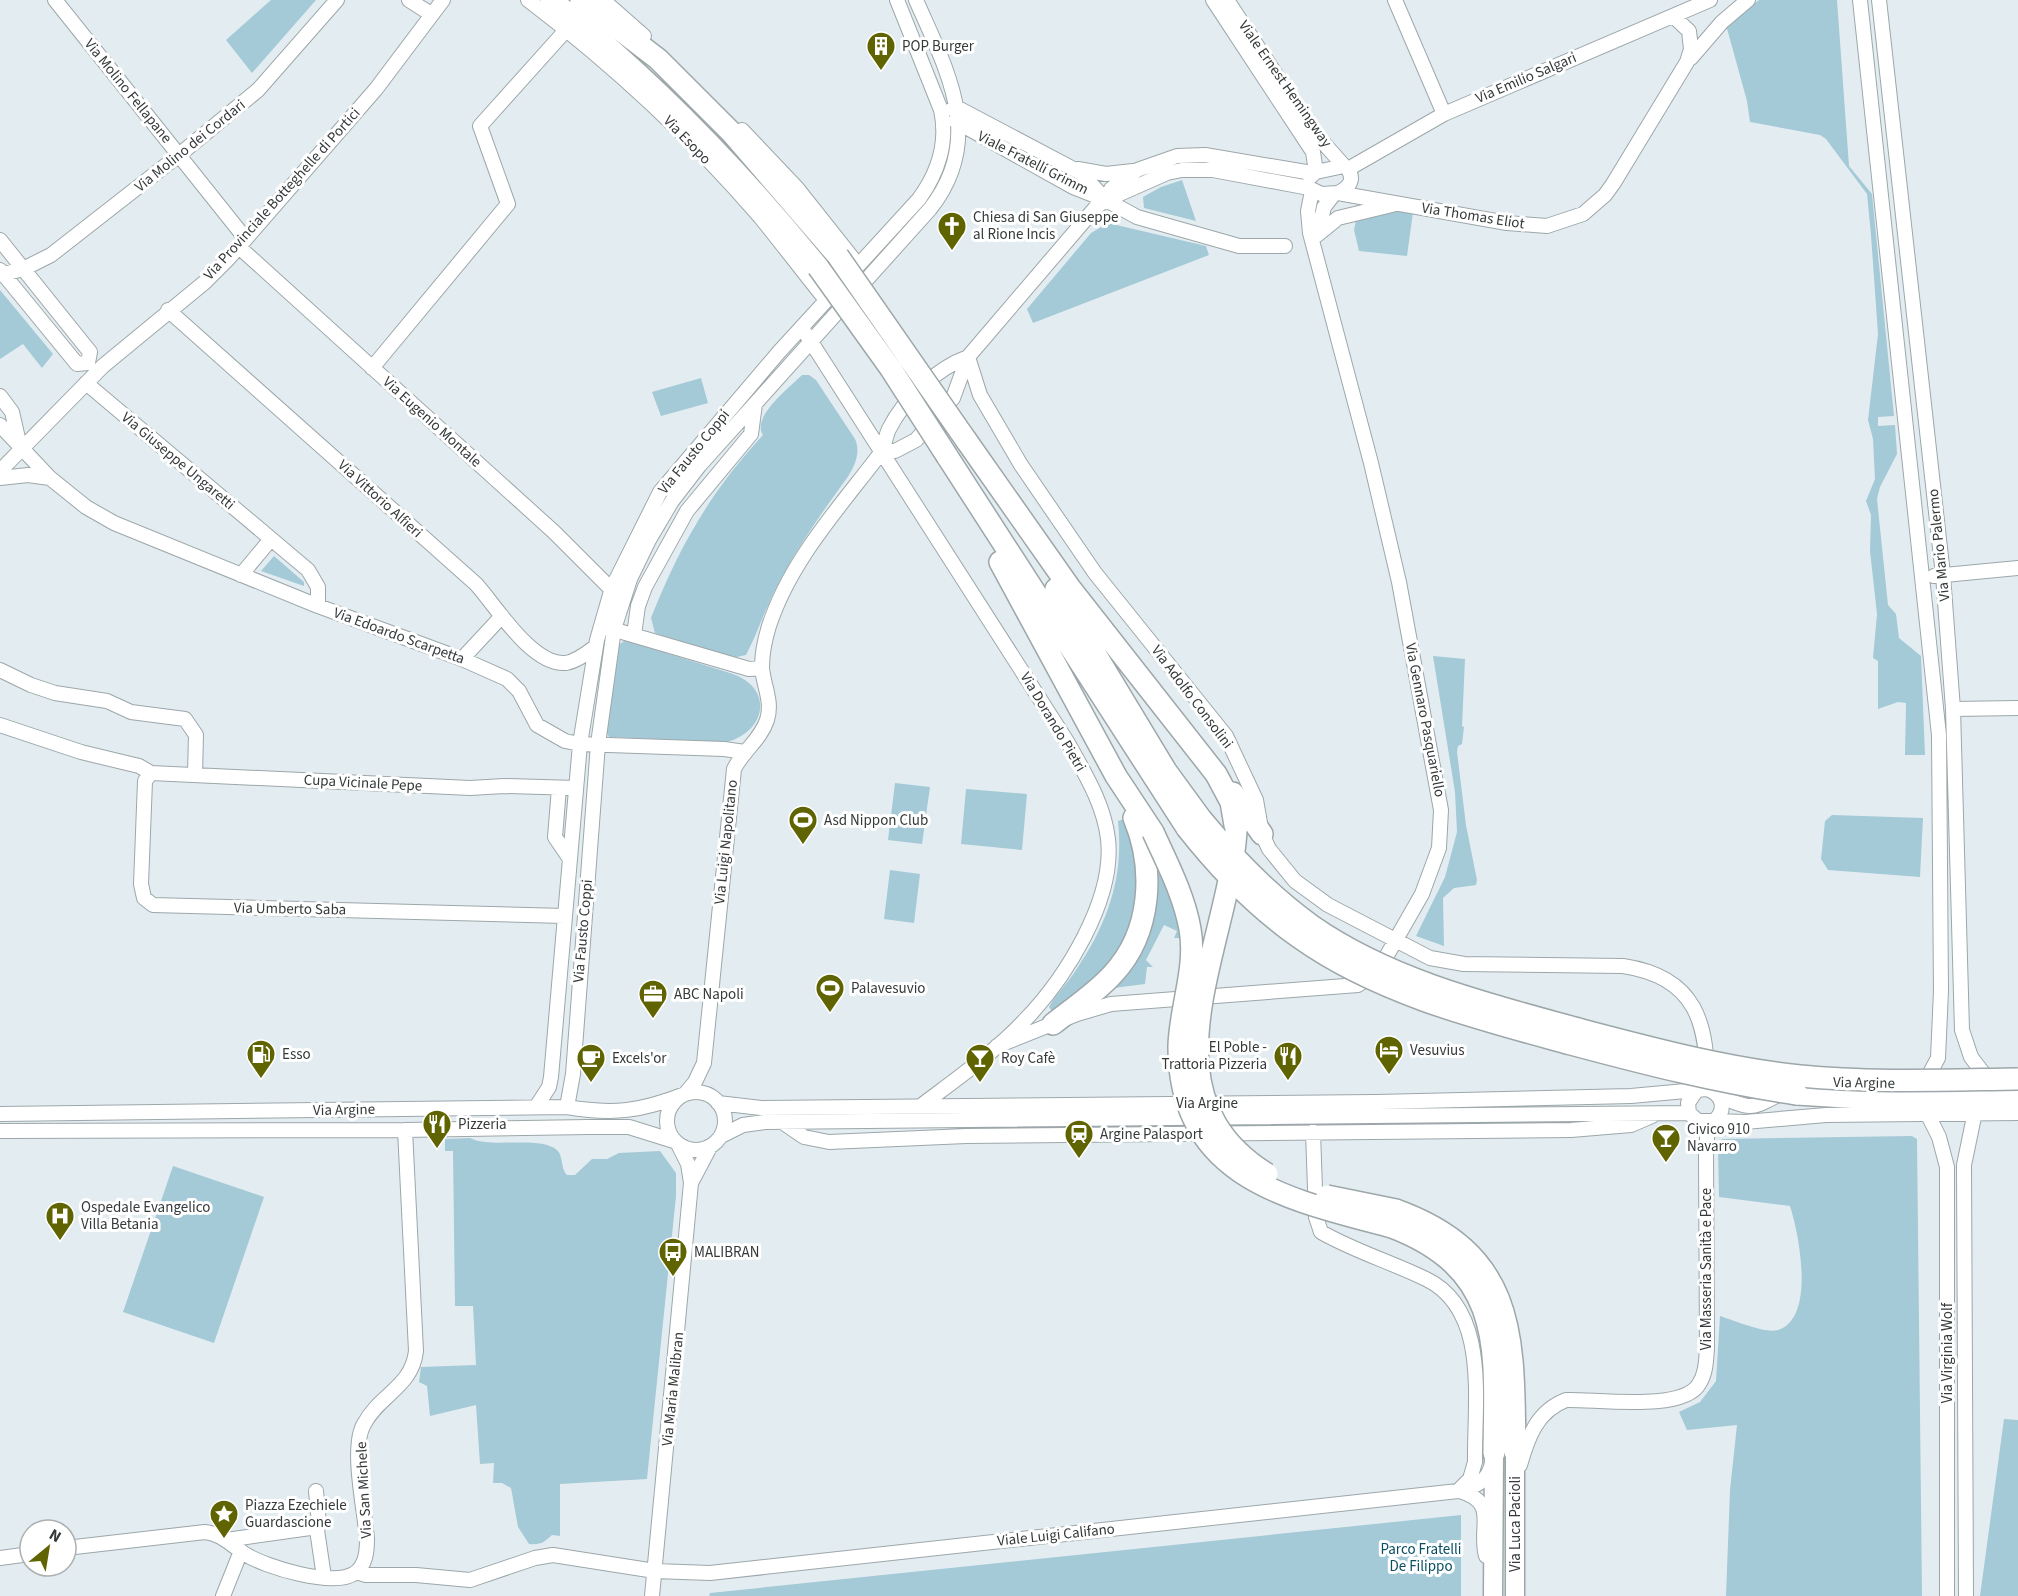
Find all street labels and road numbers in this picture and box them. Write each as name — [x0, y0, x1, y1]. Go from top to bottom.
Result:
street label: Viale Ernest Hemingway — [1233, 16, 1337, 152]
street label: Via Molino Fellapane — [79, 34, 177, 148]
street label: Via Emilio Salgari — [1472, 47, 1580, 109]
street label: Via Molino dei Cordari — [130, 95, 250, 197]
street label: Via Provinciale Botteghelle di Portici — [199, 103, 365, 285]
street label: Via Esopo — [658, 111, 716, 169]
street label: Viale Fratelli Grimm — [974, 126, 1092, 200]
street label: Via Thomas Eliot — [1420, 197, 1526, 235]
street label: Via Eugenio Montale — [378, 372, 486, 472]
street label: Via Fausto Coppi — [653, 405, 735, 499]
street label: Via Giuseppe Ungaretti — [117, 407, 239, 515]
street label: Via Vittorio Alfieri — [333, 455, 427, 543]
street label: Via Mario Palermo — [1923, 488, 1955, 602]
street label: Via Edoardo Scarpetta — [330, 602, 468, 670]
street label: Via Adolfo Consolini — [1146, 641, 1238, 753]
street label: Via Gennaro Pasquariello — [1400, 641, 1450, 799]
street label: Via Dorando Pietri — [1015, 668, 1091, 776]
street label: Cupa Vicinale Pepe — [303, 769, 423, 797]
street label: Via Luigi Napolitano — [709, 779, 743, 905]
street label: Via Fausto Coppi — [568, 878, 598, 984]
street label: Via Umberto Saba — [234, 898, 346, 920]
street label: Via Argine — [1833, 1072, 1895, 1094]
street label: Via Argine — [1176, 1093, 1238, 1114]
street label: Via Argine — [313, 1099, 375, 1121]
street label: Via Masseria Sanità e Pace — [1696, 1188, 1717, 1350]
street label: Via Virginia Wolf — [1937, 1302, 1958, 1403]
street label: Via Maria Malibran — [657, 1331, 689, 1447]
street label: Via San Michele — [351, 1441, 377, 1539]
street label: Via Luca Pacioli — [1505, 1476, 1526, 1572]
street label: Viale Luigi Califano — [996, 1518, 1116, 1552]

